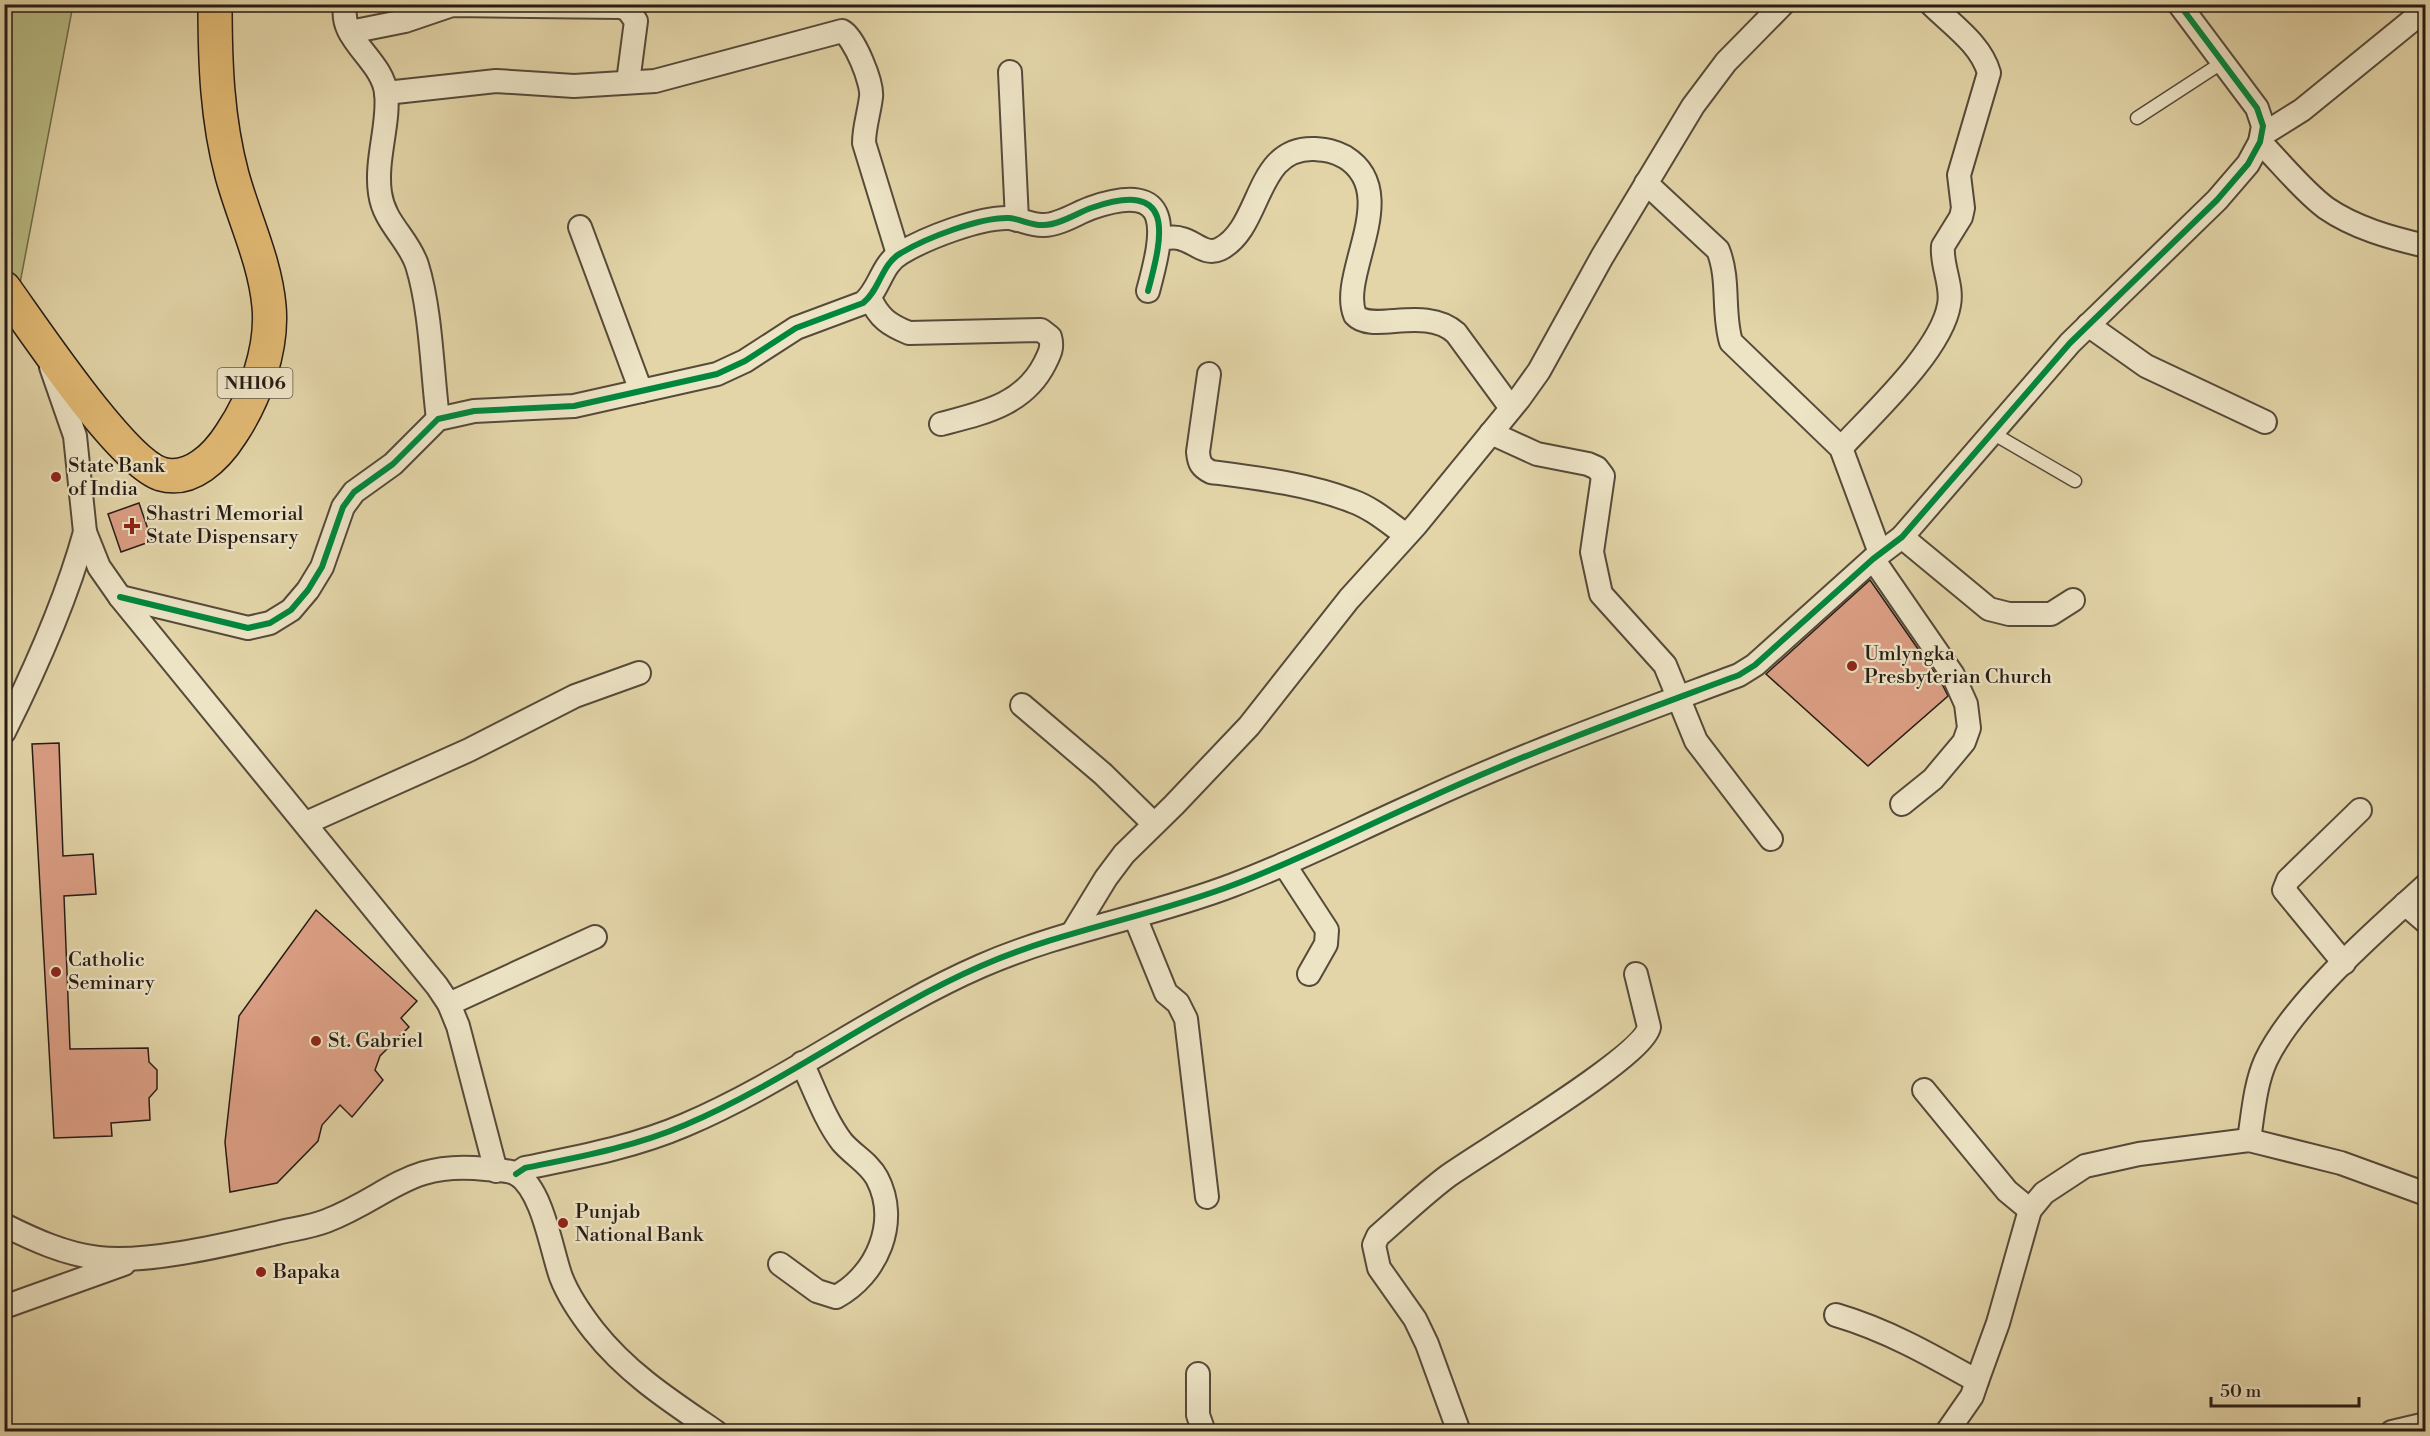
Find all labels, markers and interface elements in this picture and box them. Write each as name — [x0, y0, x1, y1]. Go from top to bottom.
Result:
road number: NH106 — [218, 368, 292, 398]
place label: State Bank of India — [68, 454, 166, 502]
marker: State Bank of India — [49, 470, 63, 484]
place label: Shastri Memorial State Dispensary — [146, 502, 304, 550]
marker: Shastri Memorial State Dispensary — [123, 517, 141, 535]
place label: Umlyngka Presbyterian Church — [1864, 642, 2052, 690]
marker: Umlyngka Presbyterian Church — [1845, 659, 1859, 673]
place label: Catholic Seminary — [68, 948, 155, 996]
marker: Catholic Seminary — [49, 965, 63, 979]
place label: St. Gabriel — [328, 1029, 423, 1054]
marker: St. Gabriel — [309, 1034, 323, 1048]
place label: Punjab National Bank — [575, 1200, 705, 1248]
marker: Punjab National Bank — [556, 1216, 570, 1230]
place label: Bapaka — [272, 1260, 341, 1285]
marker: Bapaka — [254, 1265, 268, 1279]
scale bar — [2211, 1370, 2360, 1408]
text: 50 m — [2220, 1380, 2262, 1403]

